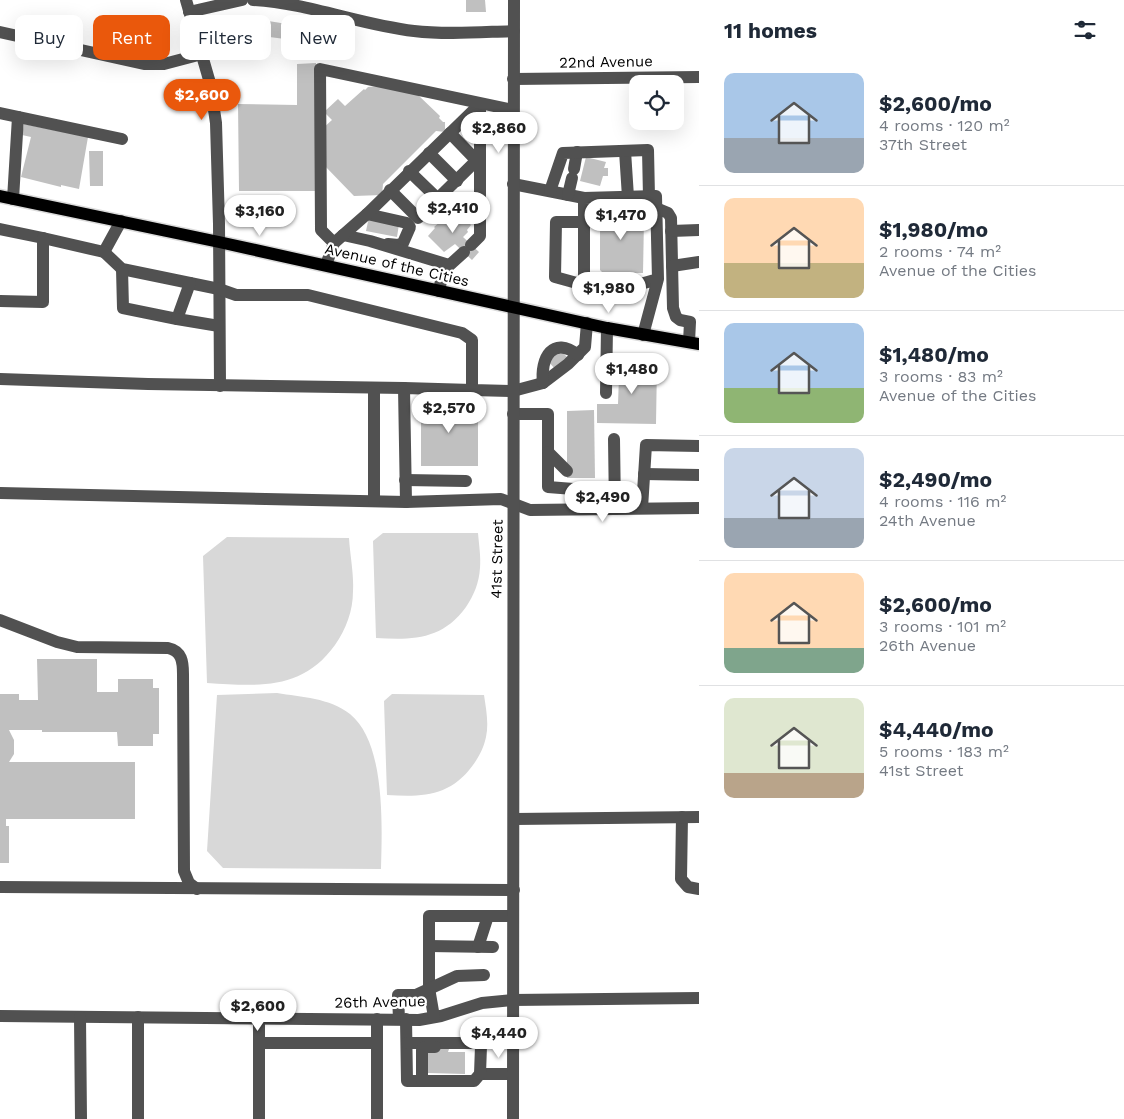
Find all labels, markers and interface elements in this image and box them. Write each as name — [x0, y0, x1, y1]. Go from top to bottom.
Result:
chip: Buy — [15, 15, 83, 60]
chip: Rent — [93, 15, 170, 60]
chip: Filters — [180, 15, 271, 60]
chip: New — [281, 15, 355, 60]
icon: filters — [1071, 16, 1099, 44]
text: 11 homes — [724, 18, 817, 43]
street label: 22nd Avenue — [559, 52, 653, 72]
map controls — [629, 75, 684, 130]
button: locate — [629, 75, 684, 130]
pin: $2,600 — [161, 78, 243, 121]
text: $2,600 — [175, 85, 229, 104]
text: $2,600/mo — [879, 91, 992, 116]
icon: home — [764, 93, 824, 153]
pin: $2,860 — [458, 112, 540, 154]
text: 4 rooms · 120 m² — [879, 116, 1010, 135]
text: $2,860 — [472, 118, 526, 137]
text: 37th Street — [879, 135, 967, 154]
pin: $2,410 — [412, 192, 494, 234]
pin: $3,160 — [219, 194, 301, 237]
text: $2,410 — [427, 198, 479, 217]
pin: $1,470 — [580, 198, 662, 241]
text: $3,160 — [235, 201, 285, 220]
text: $1,470 — [596, 205, 646, 224]
text: $1,980/mo — [879, 217, 988, 242]
icon: home — [764, 218, 824, 278]
street label: Avenue of the Cities — [323, 240, 471, 290]
text: 2 rooms · 74 m² — [879, 242, 1001, 261]
text: Avenue of the Cities — [879, 261, 1036, 280]
pin: $1,980 — [568, 272, 650, 314]
text: $1,980 — [583, 278, 635, 297]
text: $1,480/mo — [879, 342, 989, 367]
icon: home — [764, 343, 824, 403]
pin: $1,480 — [591, 352, 673, 395]
text: $1,480 — [606, 359, 658, 378]
text: 3 rooms · 83 m² — [879, 367, 1003, 386]
text: Avenue of the Cities — [879, 386, 1036, 405]
pin: $2,570 — [408, 392, 490, 434]
text: $2,570 — [423, 398, 475, 417]
text: $2,490/mo — [879, 467, 992, 492]
icon: home — [764, 468, 824, 528]
pin: $2,490 — [562, 480, 644, 523]
text: $2,490 — [576, 487, 630, 506]
text: 4 rooms · 116 m² — [879, 492, 1006, 511]
text: 24th Avenue — [879, 511, 976, 530]
street label: 41st Street — [487, 519, 507, 599]
text: $2,600/mo — [879, 592, 992, 617]
icon: home — [764, 593, 824, 653]
text: 3 rooms · 101 m² — [879, 617, 1006, 636]
text: 26th Avenue — [879, 636, 976, 655]
text: $4,440/mo — [879, 717, 994, 742]
icon: home — [764, 718, 824, 778]
text: 5 rooms · 183 m² — [879, 742, 1009, 761]
text: 41st Street — [879, 761, 964, 780]
pin: $2,600 — [217, 990, 299, 1032]
street label: 26th Avenue — [334, 992, 426, 1012]
text: $2,600 — [231, 996, 285, 1015]
pin: $4,440 — [458, 1016, 540, 1059]
text: $4,440 — [471, 1023, 527, 1042]

